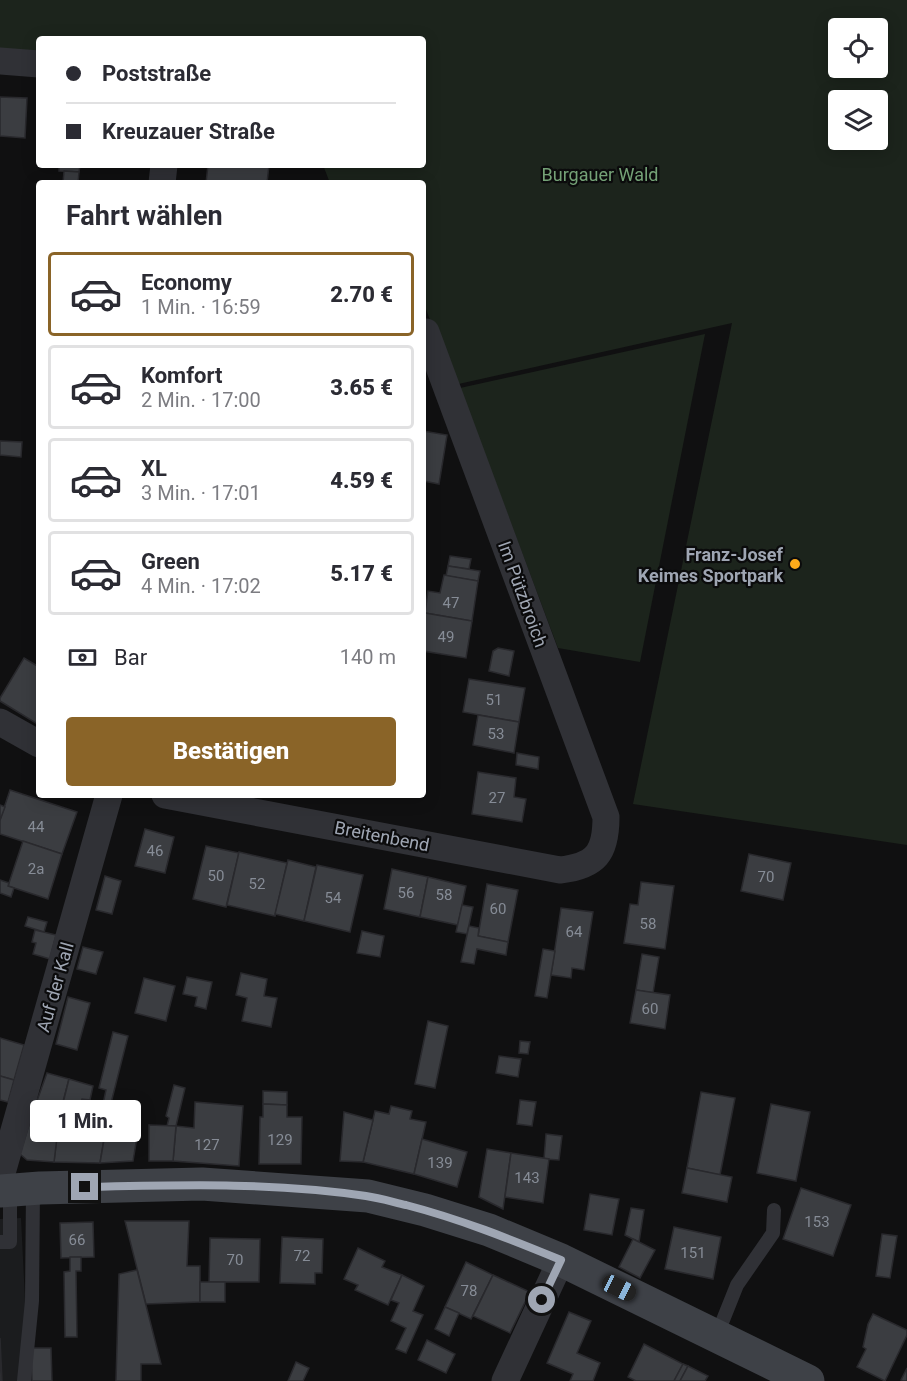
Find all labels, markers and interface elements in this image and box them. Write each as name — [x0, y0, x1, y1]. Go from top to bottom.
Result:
map controls — [828, 18, 888, 150]
button: locate — [828, 18, 888, 78]
text: Poststraße — [102, 61, 211, 86]
button: layers — [828, 90, 888, 150]
text: Kreuzauer Straße — [102, 119, 275, 144]
park label: Burgauer Wald — [542, 164, 659, 185]
text: Fahrt wählen — [66, 200, 223, 232]
icon: car — [69, 267, 123, 321]
text: Economy — [141, 270, 232, 295]
text: 2.70 € — [330, 282, 393, 307]
text: 1 Min. · 16:59 — [141, 295, 261, 319]
icon: car — [69, 360, 123, 414]
text: Komfort — [141, 363, 223, 388]
text: 3.65 € — [330, 375, 393, 400]
text: 2 Min. · 17:00 — [141, 388, 261, 412]
icon: car — [69, 453, 123, 507]
text: XL — [141, 456, 167, 481]
text: 4.59 € — [330, 468, 393, 493]
text: 3 Min. · 17:01 — [141, 481, 261, 505]
street label: Im Pützbroich — [494, 538, 552, 650]
place label: Franz-Josef Keimes Sportpark — [638, 544, 784, 586]
icon: car — [69, 546, 123, 600]
text: Green — [141, 549, 200, 574]
marker: Franz-Josef Keimes Sportpark — [788, 557, 802, 571]
text: 5.17 € — [330, 561, 393, 586]
text: 4 Min. · 17:02 — [141, 574, 261, 598]
house number: 47 — [443, 594, 459, 612]
house number: 49 — [438, 628, 454, 646]
icon: cash — [66, 641, 99, 674]
text: Bar — [114, 645, 147, 670]
text: 140 m — [340, 645, 396, 669]
house number: 51 — [486, 691, 502, 709]
button: Bestätigen — [66, 717, 396, 786]
house number: 53 — [488, 725, 504, 743]
house number: 27 — [489, 789, 505, 807]
street label: Breitenbend — [333, 817, 431, 855]
house number: 44 — [28, 818, 45, 836]
house number: 46 — [147, 842, 163, 860]
house number: 2a — [28, 860, 44, 878]
house number: 50 — [208, 867, 224, 885]
house number: 70 — [758, 868, 774, 886]
house number: 52 — [249, 875, 265, 893]
house number: 56 — [398, 884, 414, 902]
house number: 58 — [436, 886, 452, 904]
house number: 54 — [325, 889, 342, 907]
house number: 60 — [490, 900, 506, 918]
house number: 58 — [640, 915, 656, 933]
house number: 64 — [566, 923, 583, 941]
street label: Auf der Kall — [32, 940, 78, 1034]
house number: 60 — [642, 1000, 658, 1018]
callout: 1 Min. — [29, 1100, 140, 1142]
text: 1 Min. — [57, 1109, 114, 1133]
house number: 129 — [267, 1131, 293, 1149]
house number: 127 — [194, 1136, 220, 1154]
house number: 139 — [427, 1154, 453, 1172]
house number: 143 — [514, 1169, 540, 1187]
route end — [71, 1173, 98, 1200]
house number: 153 — [804, 1213, 830, 1231]
house number: 66 — [69, 1231, 85, 1249]
house number: 151 — [680, 1244, 706, 1262]
house number: 72 — [294, 1247, 310, 1265]
house number: 70 — [227, 1251, 243, 1269]
car — [599, 1272, 639, 1304]
house number: 78 — [461, 1282, 477, 1300]
route start — [528, 1286, 555, 1313]

